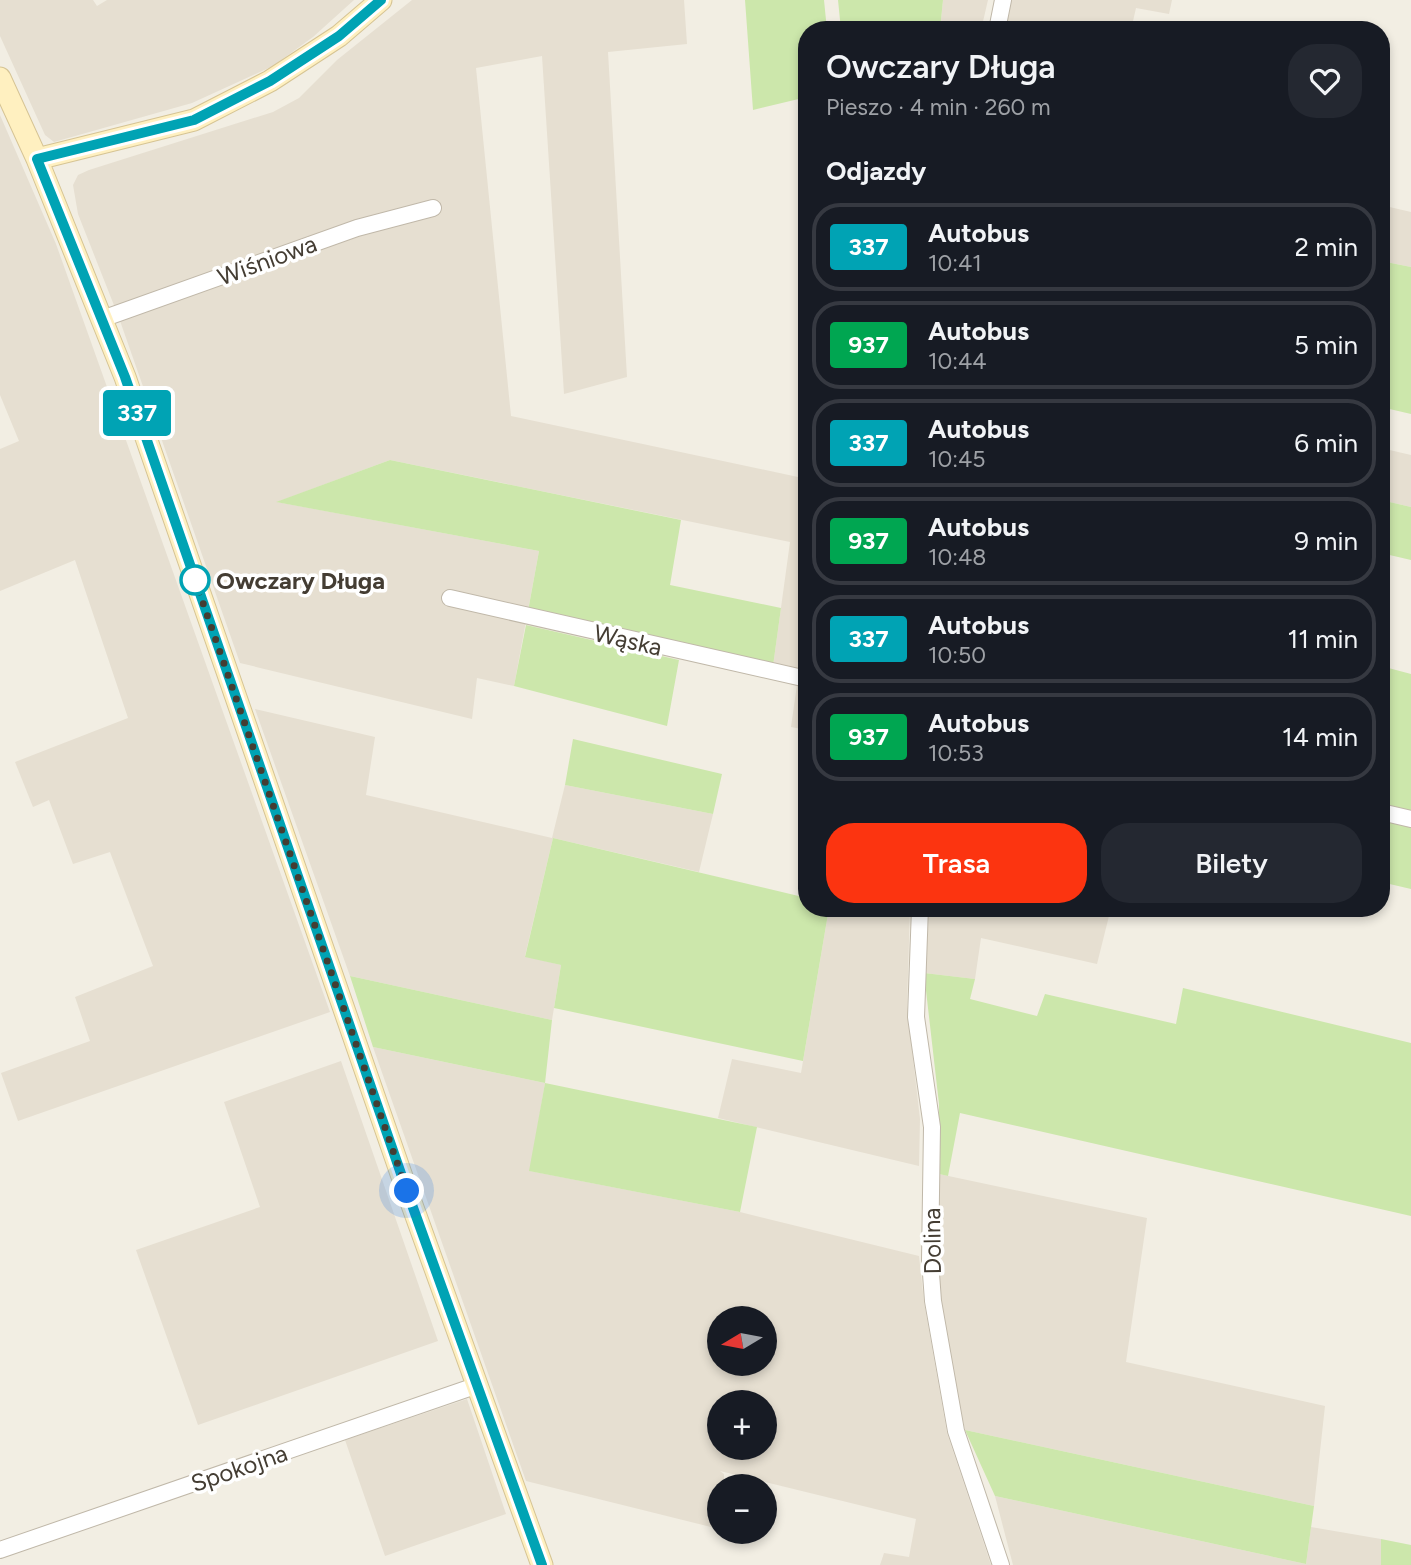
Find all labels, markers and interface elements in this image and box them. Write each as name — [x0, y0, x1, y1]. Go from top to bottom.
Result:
button: heart — [1288, 44, 1362, 118]
text: Owczary Długa — [826, 47, 1056, 86]
text: Pieszo · 4 min · 260 m — [826, 93, 1051, 121]
text: Odjazdy — [826, 155, 926, 187]
text: Autobus — [928, 217, 1029, 249]
street label: Wiśniowa — [214, 229, 320, 291]
text: 2 min — [1294, 231, 1358, 263]
text: 337 — [848, 232, 889, 261]
text: 10:41 — [928, 249, 982, 277]
text: Autobus — [928, 315, 1029, 347]
text: 5 min — [1294, 329, 1358, 361]
text: 937 — [848, 330, 889, 359]
text: 10:44 — [928, 347, 987, 375]
line badge: 337 — [97, 390, 177, 436]
text: 337 — [117, 398, 157, 427]
text: Autobus — [928, 413, 1029, 445]
text: 6 min — [1294, 427, 1358, 459]
text: 337 — [848, 428, 889, 457]
text: 10:45 — [928, 445, 986, 473]
text: Autobus — [928, 511, 1029, 543]
text: 9 min — [1294, 525, 1358, 557]
text: 937 — [848, 526, 889, 555]
text: 10:48 — [928, 543, 986, 571]
marker: Owczary Długa — [180, 565, 210, 595]
place label: Owczary Długa — [216, 566, 385, 595]
text: Autobus — [928, 609, 1029, 641]
street label: Wąska — [591, 618, 665, 662]
text: 11 min — [1287, 623, 1358, 655]
text: 337 — [848, 624, 889, 653]
text: 10:50 — [928, 641, 986, 669]
text: Autobus — [928, 707, 1029, 739]
text: 14 min — [1282, 721, 1358, 753]
text: 937 — [848, 722, 889, 751]
text: 10:53 — [928, 739, 984, 767]
button: Trasa — [826, 823, 1087, 903]
button: Bilety — [1101, 823, 1362, 903]
your location — [389, 1173, 424, 1208]
street label: Dolina — [917, 1207, 947, 1275]
north arrow — [707, 1306, 777, 1376]
map controls — [707, 1306, 777, 1544]
button: + — [707, 1390, 777, 1460]
street label: Spokojna — [187, 1438, 291, 1498]
button: − — [707, 1474, 777, 1544]

